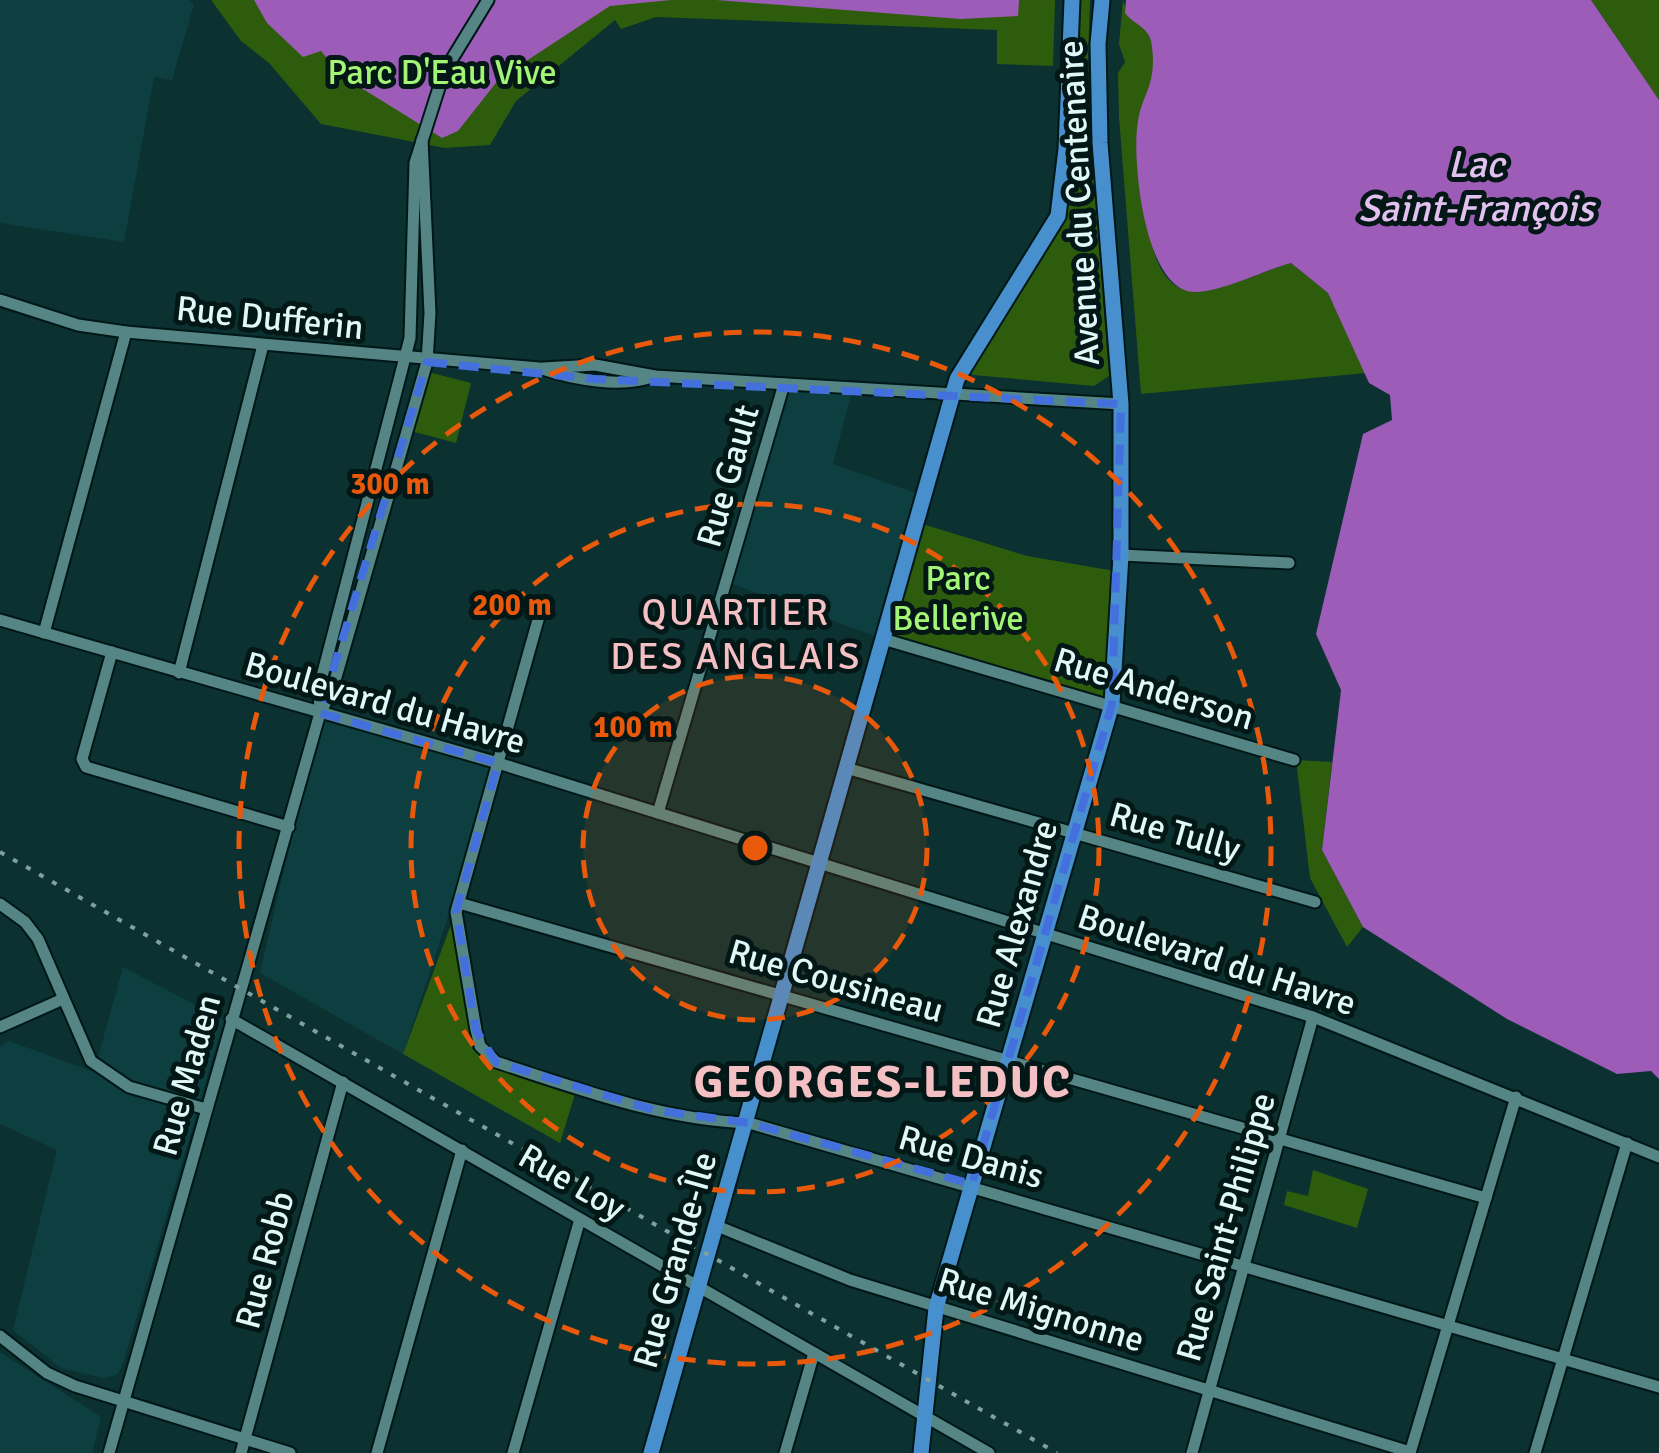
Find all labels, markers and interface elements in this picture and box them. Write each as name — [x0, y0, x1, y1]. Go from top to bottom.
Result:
street label: Avenue du Centenaire — [1049, 39, 1109, 367]
park label: Parc D'Eau Vive — [327, 51, 557, 94]
water label: Lac Saint-François — [1358, 141, 1597, 232]
street label: Rue Dufferin — [174, 287, 366, 349]
street label: Rue Gault — [687, 400, 769, 552]
text: 300 m — [350, 466, 430, 503]
park label: Parc Bellerive — [892, 557, 1024, 640]
text: 200 m — [472, 587, 552, 624]
district label: QUARTIER DES ANGLAIS — [610, 589, 862, 680]
street label: Rue Anderson — [1049, 638, 1259, 740]
street label: Boulevard du Havre — [240, 642, 530, 764]
text: 100 m — [593, 709, 673, 746]
street label: Rue Tully — [1105, 793, 1245, 871]
street label: Rue Alexandre — [967, 815, 1067, 1033]
centre of rings — [737, 830, 773, 866]
street label: Boulevard du Havre — [1073, 895, 1361, 1025]
street label: Rue Cousineau — [724, 930, 948, 1032]
street label: Rue Maden — [144, 989, 230, 1161]
district label: GEORGES-LEDUC — [694, 1055, 1072, 1110]
street label: Rue Saint-Philippe — [1167, 1088, 1285, 1366]
street label: Rue Danis — [894, 1116, 1048, 1198]
street label: Rue Loy — [511, 1134, 633, 1230]
street label: Rue Grande-Île — [624, 1147, 726, 1373]
street label: Rue Robb — [226, 1187, 304, 1333]
street label: Rue Mignonne — [933, 1258, 1149, 1362]

